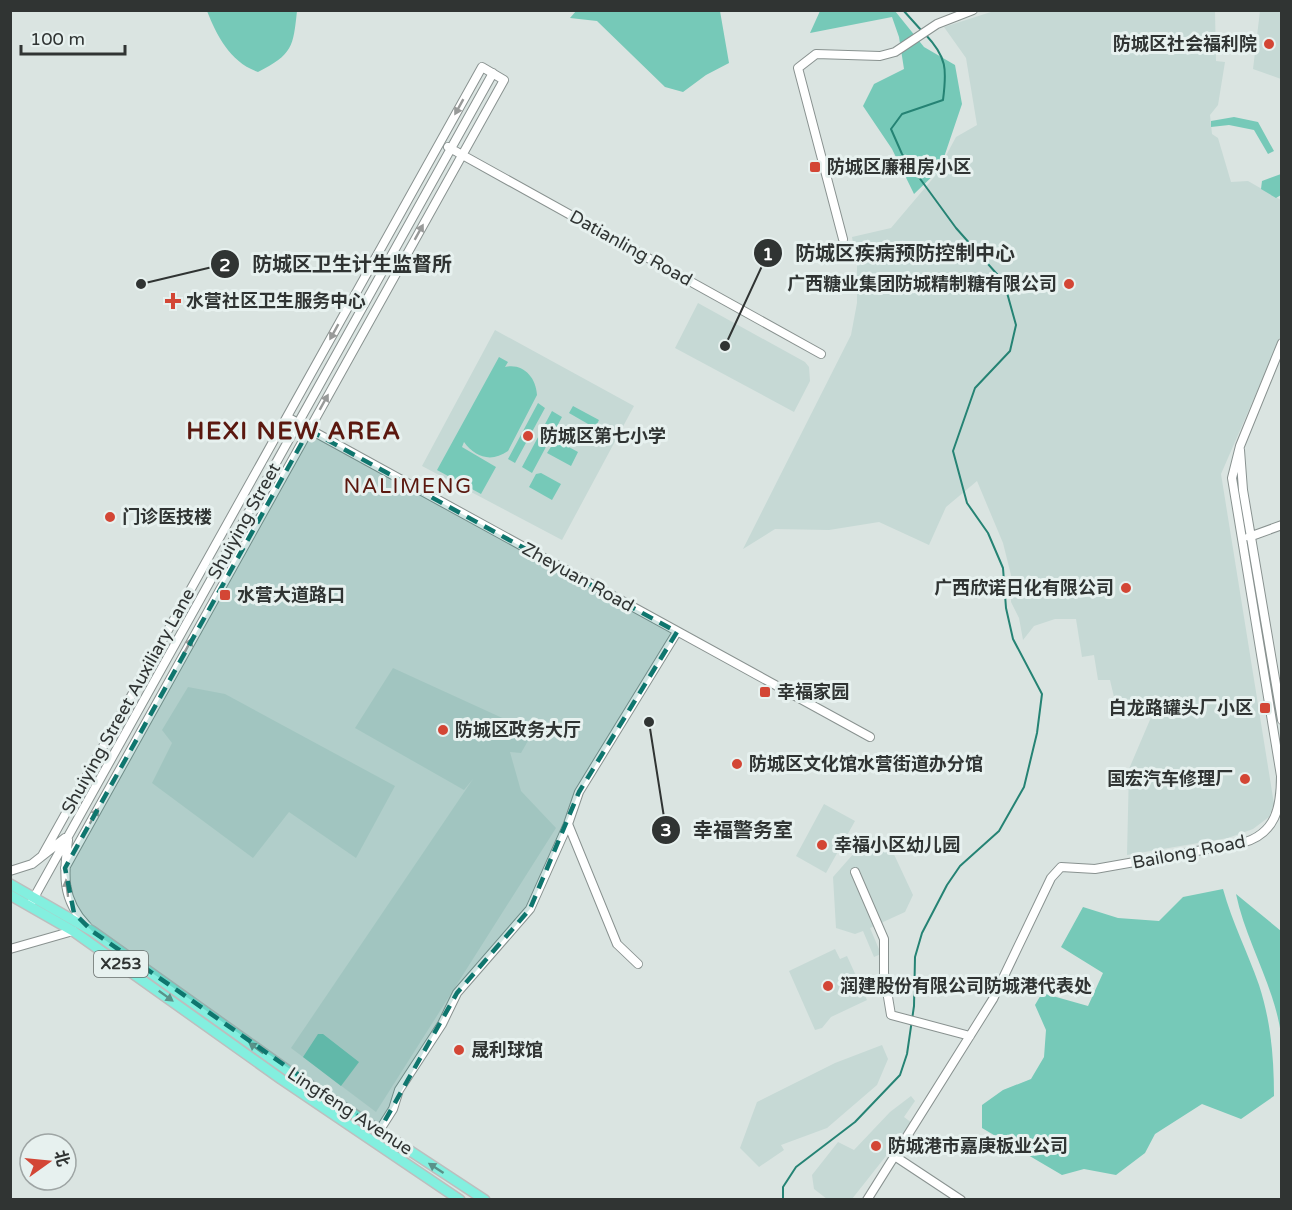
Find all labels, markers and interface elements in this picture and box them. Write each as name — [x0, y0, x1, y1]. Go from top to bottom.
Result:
scale bar — [21, 18, 124, 56]
text: 100 m — [30, 28, 85, 50]
place label: 防城区社会福利院 — [1113, 33, 1257, 55]
marker: 防城区社会福利院 — [1262, 37, 1276, 51]
one-way arrow — [454, 99, 464, 116]
place label: 防城区廉租房小区 — [827, 156, 971, 178]
marker: 防城区廉租房小区 — [808, 160, 822, 174]
street label: Datianling Road — [566, 205, 696, 291]
one-way arrow — [414, 223, 424, 240]
callout: 防城区疾病预防控制中心 — [753, 234, 1027, 272]
text: 防城区疾病预防控制中心 — [795, 242, 1015, 266]
text: 1 — [762, 243, 774, 265]
callout: 防城区卫生计生监督所 — [210, 245, 464, 283]
text: 防城区卫生计生监督所 — [252, 253, 452, 277]
text: 2 — [219, 254, 231, 276]
place label: 广西糖业集团防城精制糖有限公司 — [787, 273, 1057, 295]
marker: 广西糖业集团防城精制糖有限公司 — [1062, 277, 1076, 291]
place label: 水营社区卫生服务中心 — [186, 290, 366, 312]
marker: 水营社区卫生服务中心 — [164, 292, 182, 310]
one-way arrow — [329, 324, 339, 341]
one-way arrow — [319, 393, 329, 410]
district label: HEXI NEW AREA — [186, 417, 402, 446]
place label: 防城区第七小学 — [540, 425, 666, 447]
marker: 防城区第七小学 — [521, 429, 535, 443]
street label: Shuiying Street — [203, 459, 285, 583]
district label: NALIMENG — [343, 474, 473, 499]
place label: 门诊医技楼 — [122, 506, 212, 528]
marker: 门诊医技楼 — [103, 510, 117, 524]
street label: Zheyuan Road — [518, 537, 638, 617]
place label: 广西欣诺日化有限公司 — [934, 577, 1114, 599]
marker: 广西欣诺日化有限公司 — [1119, 581, 1133, 595]
street label: Shuiying Street Auxiliary Lane — [57, 584, 199, 818]
place label: 水营大道路口 — [237, 584, 345, 606]
marker: 水营大道路口 — [218, 588, 232, 602]
one-way arrow — [183, 638, 194, 654]
place label: 幸福家园 — [777, 681, 849, 703]
marker: 幸福家园 — [758, 685, 772, 699]
place label: 白龙路罐头厂小区 — [1109, 697, 1253, 719]
marker: 白龙路罐头厂小区 — [1258, 701, 1272, 715]
place label: 防城区政务大厅 — [455, 719, 581, 741]
marker: 防城区政务大厅 — [436, 723, 450, 737]
place label: 防城区文化馆水营街道办分馆 — [749, 753, 983, 775]
marker: 防城区文化馆水营街道办分馆 — [730, 757, 744, 771]
place label: 国宏汽车修理厂 — [1107, 768, 1233, 790]
marker: 国宏汽车修理厂 — [1238, 772, 1252, 786]
one-way arrow — [88, 808, 98, 825]
callout: 幸福警务室 — [651, 811, 805, 849]
text: 3 — [660, 819, 672, 841]
text: 幸福警务室 — [693, 819, 793, 843]
street label: Bailong Road — [1131, 830, 1247, 874]
place label: 幸福小区幼儿园 — [834, 834, 960, 856]
marker: 幸福小区幼儿园 — [815, 838, 829, 852]
one-way arrow — [62, 878, 72, 897]
road number: X253 — [94, 951, 148, 977]
place label: 润建股份有限公司防城港代表处 — [840, 975, 1092, 997]
marker: 润建股份有限公司防城港代表处 — [821, 979, 835, 993]
one-way arrow — [158, 989, 173, 1001]
place label: 晟利球馆 — [471, 1039, 543, 1061]
one-way arrow — [249, 1042, 264, 1054]
marker: 晟利球馆 — [452, 1043, 466, 1057]
street label: Lingfeng Avenue — [283, 1062, 417, 1160]
north arrow — [18, 1132, 78, 1192]
place label: 防城港市嘉庚板业公司 — [888, 1135, 1068, 1157]
marker: 防城港市嘉庚板业公司 — [869, 1139, 883, 1153]
text: 北 — [50, 1148, 73, 1169]
one-way arrow — [428, 1162, 444, 1173]

